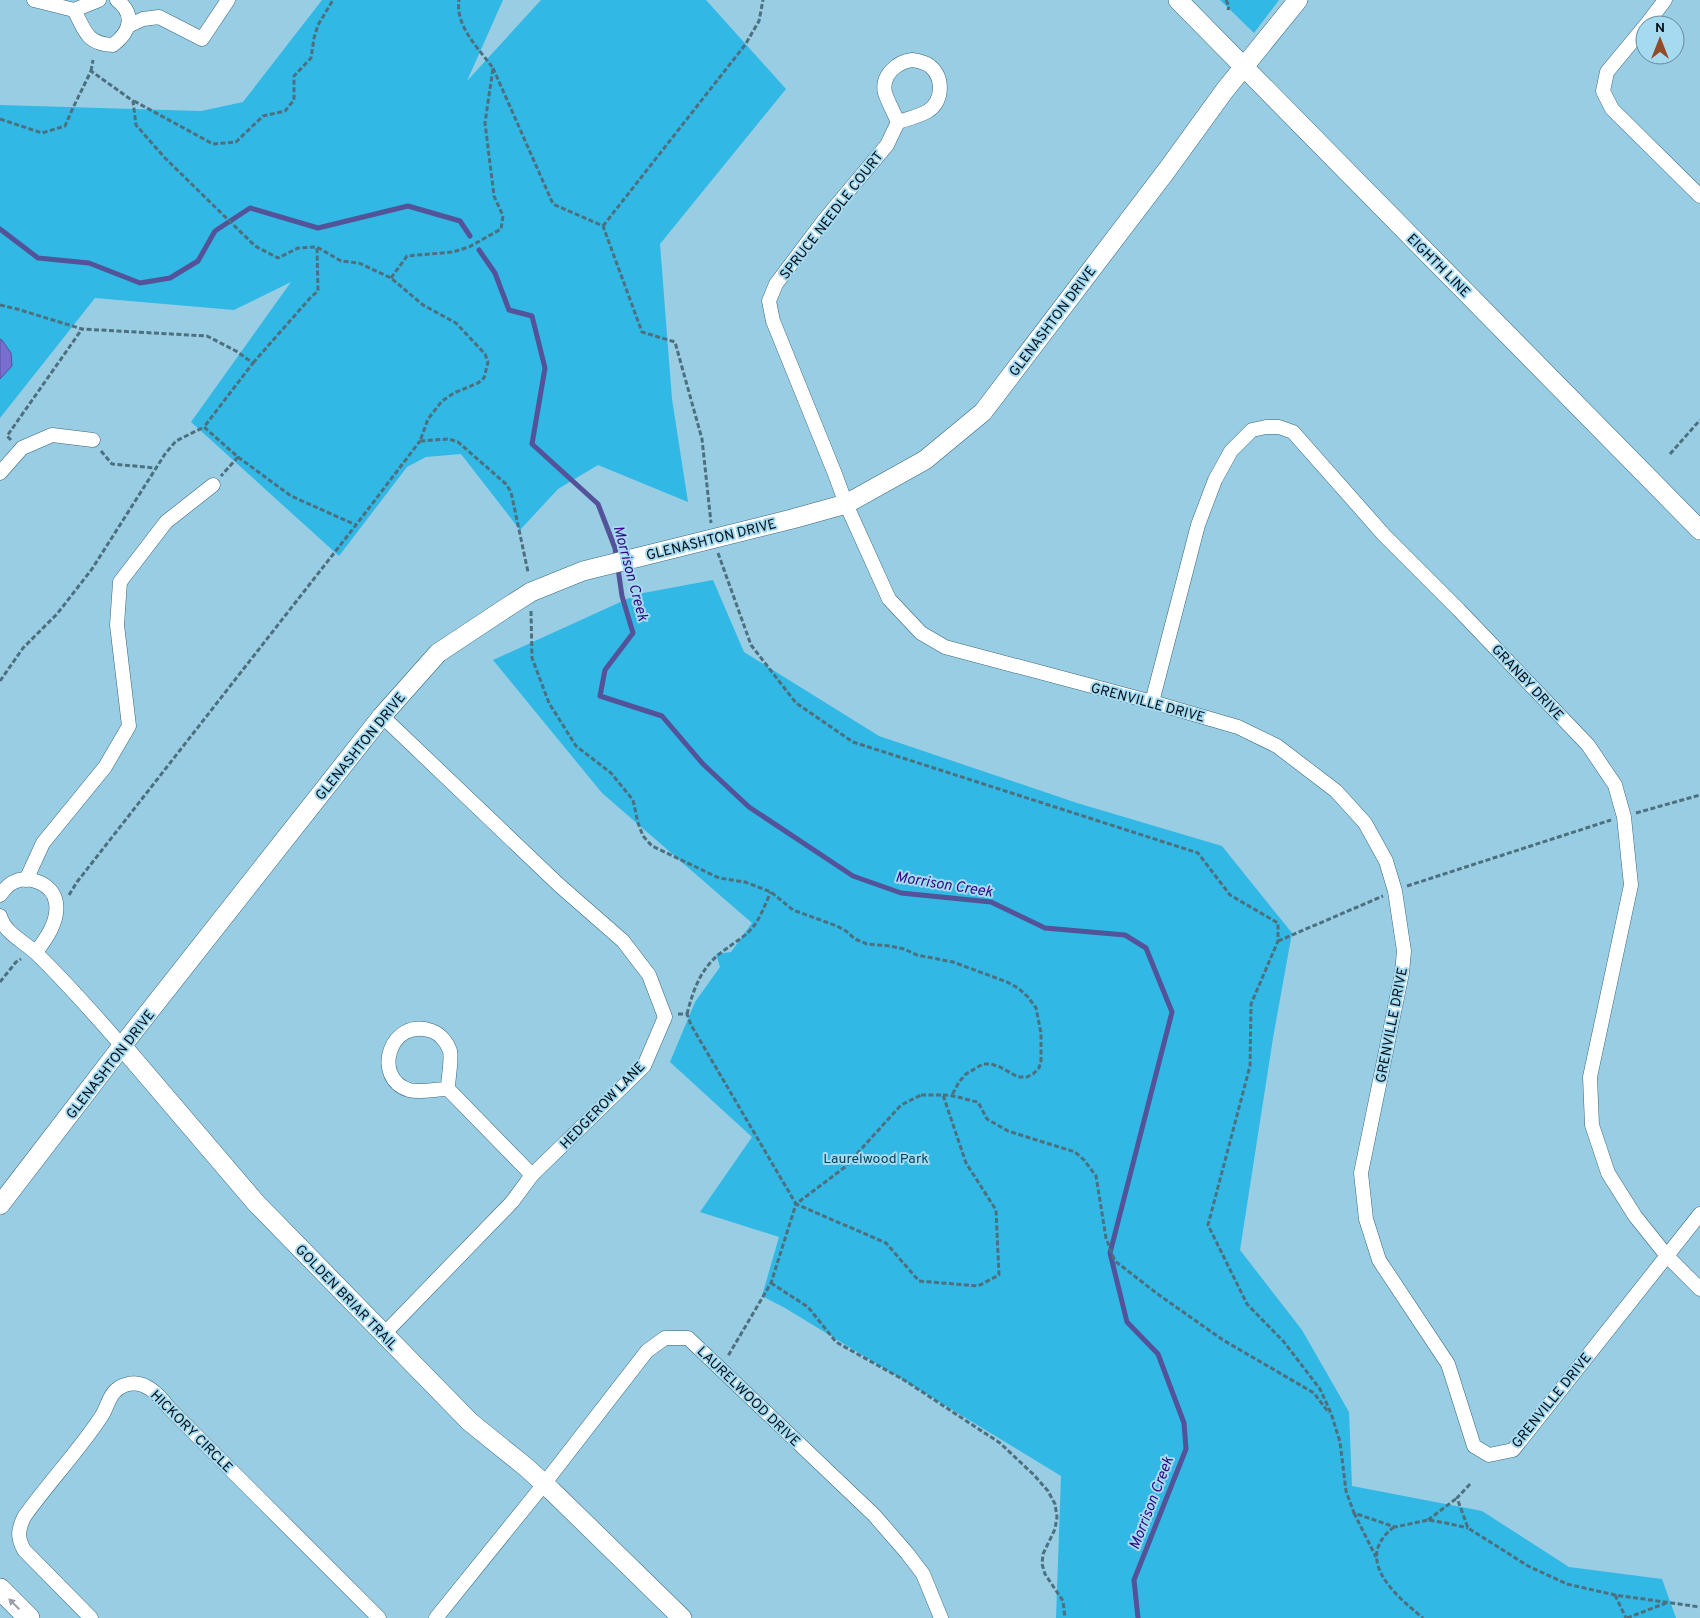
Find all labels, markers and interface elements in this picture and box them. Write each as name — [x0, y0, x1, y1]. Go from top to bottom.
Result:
north arrow — [1635, 15, 1685, 65]
text: N — [1655, 20, 1665, 37]
street label: SPRUCE NEEDLE COURT — [777, 148, 887, 283]
street label: EIGHTH LINE — [1403, 231, 1473, 301]
street label: GLENASHTON DRIVE — [1006, 263, 1100, 380]
street label: GLENASHTON DRIVE — [644, 516, 778, 565]
water label: Morrison Creek — [608, 524, 652, 624]
street label: GRANBY DRIVE — [1487, 642, 1566, 725]
street label: GRENVILLE DRIVE — [1089, 680, 1207, 727]
street label: GLENASHTON DRIVE — [313, 690, 410, 804]
water label: Morrison Creek — [894, 868, 994, 903]
street label: GRENVILLE DRIVE — [1373, 966, 1412, 1085]
street label: GLENASHTON DRIVE — [63, 1007, 159, 1123]
street label: HEDGEROW LANE — [557, 1059, 649, 1153]
park label: Laurelwood Park — [823, 1151, 929, 1168]
street label: GOLDEN BRIAR TRAIL — [291, 1242, 401, 1354]
street label: LAURELWOOD DRIVE — [693, 1343, 803, 1451]
street label: GRENVILLE DRIVE — [1509, 1350, 1596, 1452]
street label: HICKORY CIRCLE — [146, 1387, 236, 1477]
water label: Morrison Creek — [1126, 1454, 1179, 1553]
one-way arrow — [9, 1598, 21, 1610]

